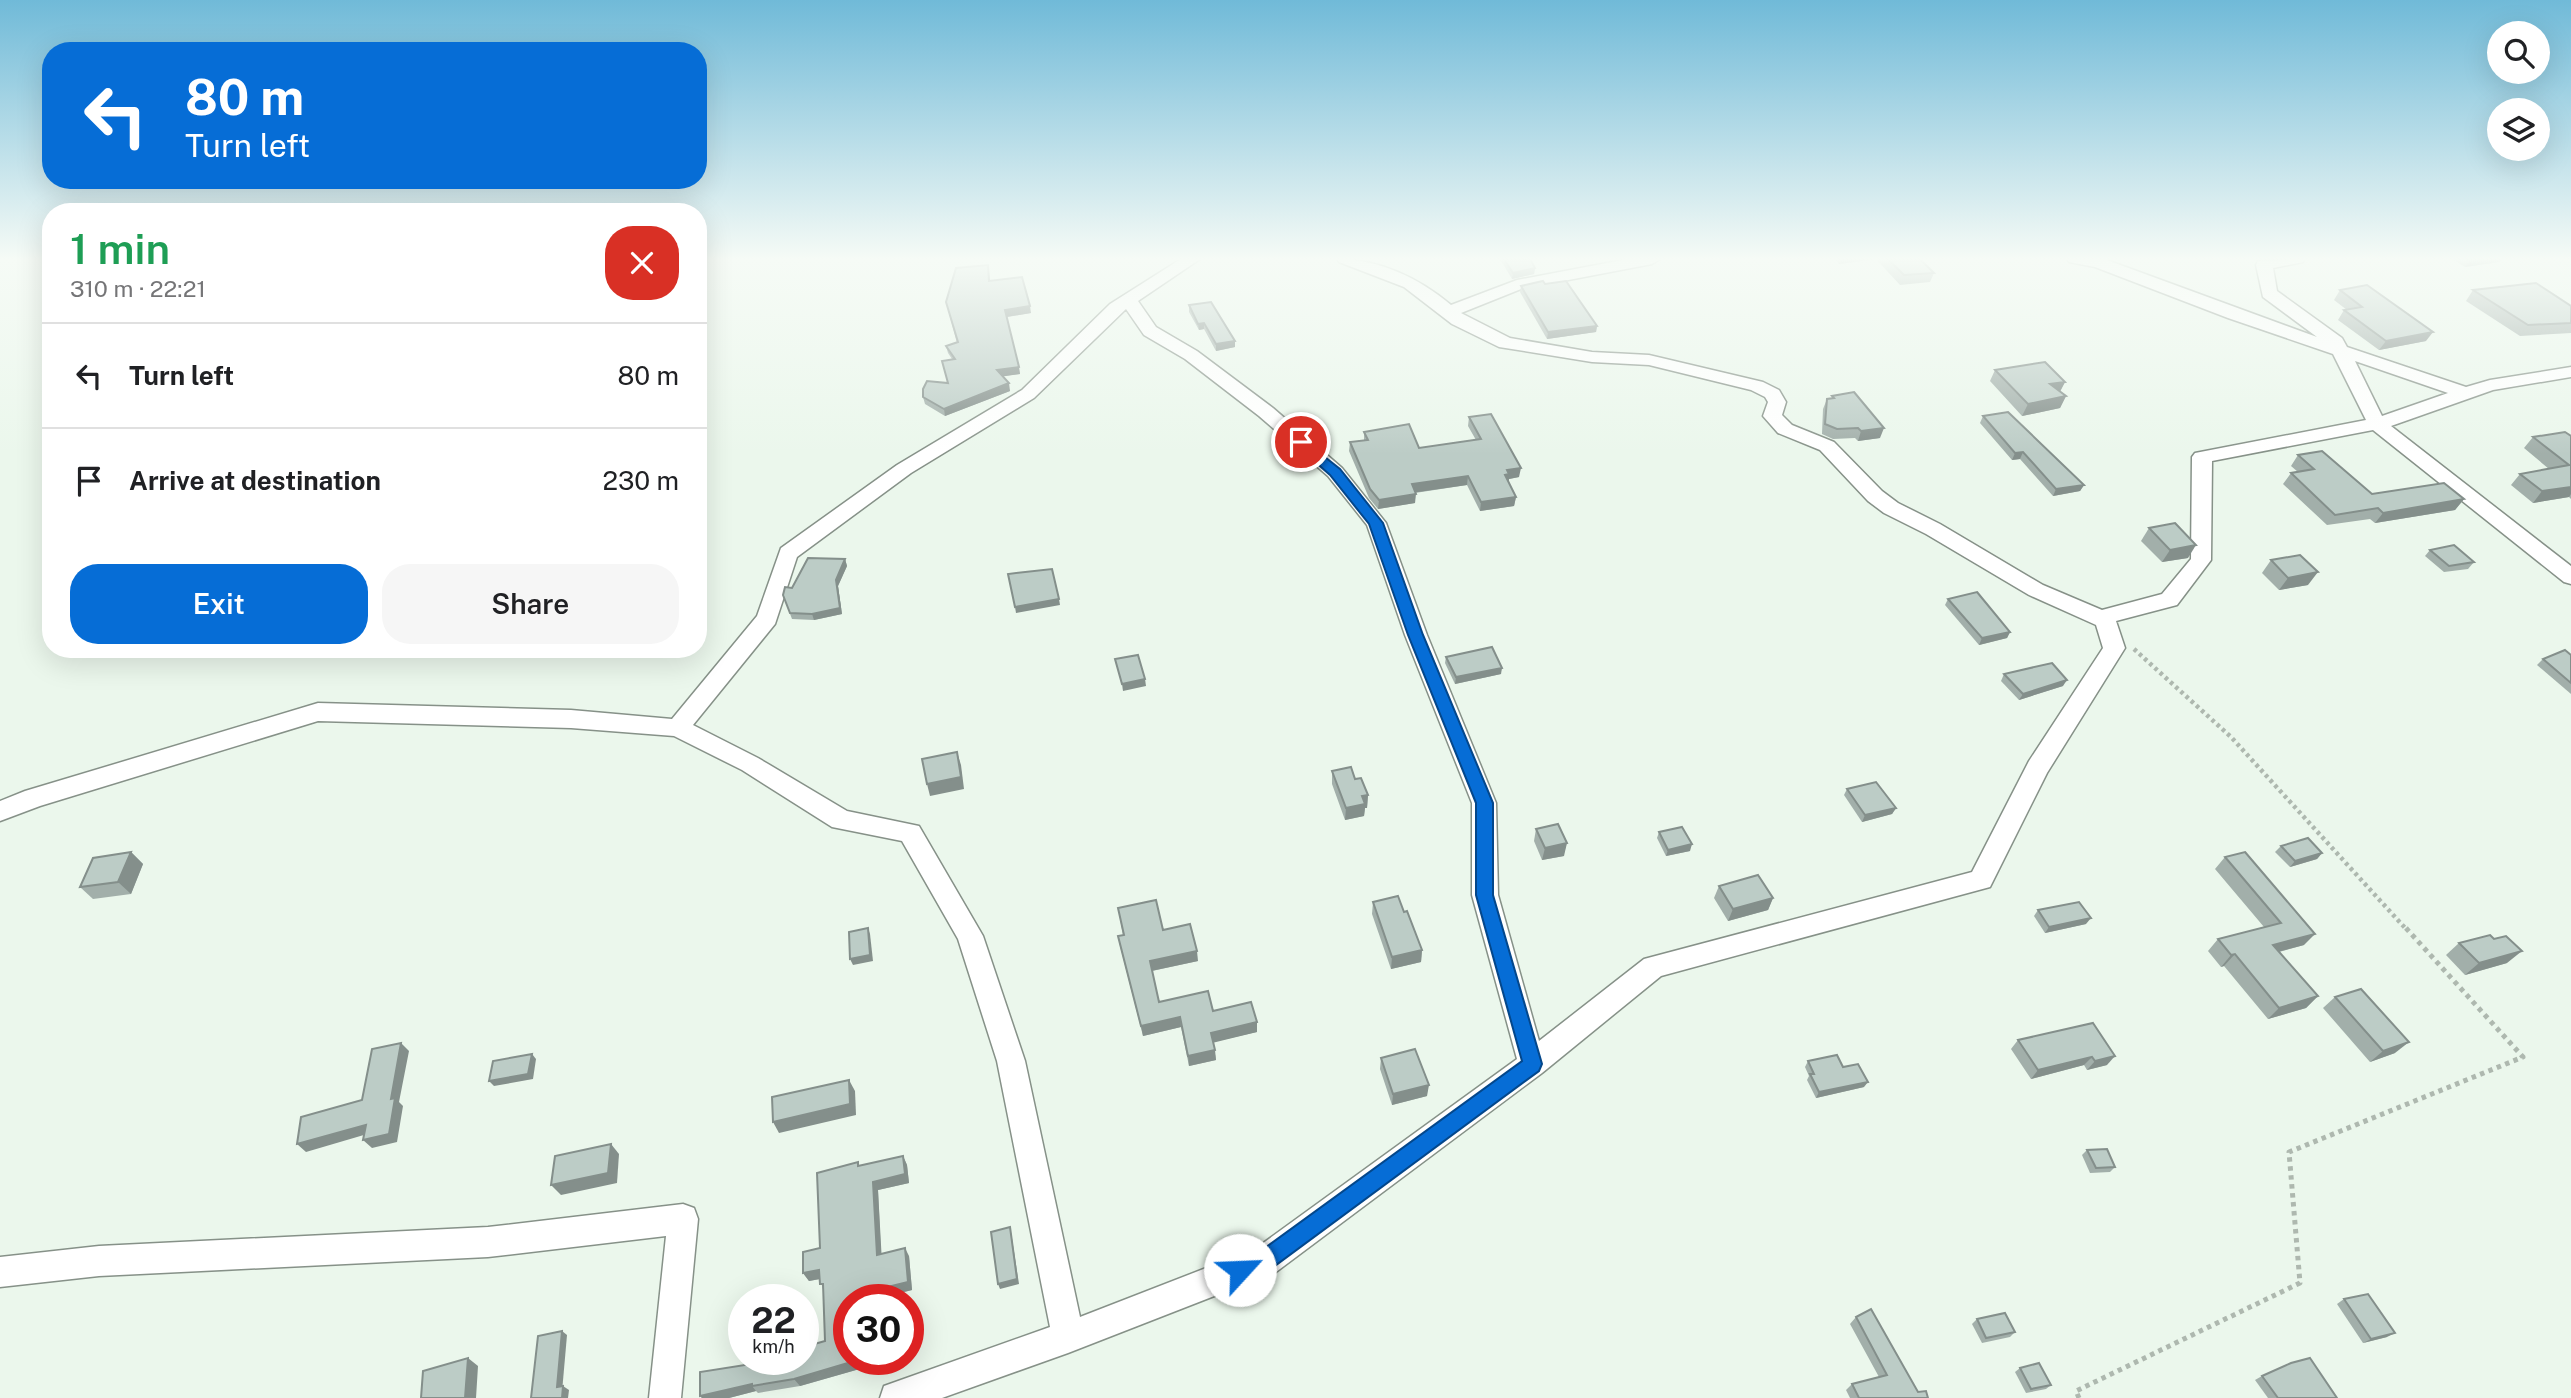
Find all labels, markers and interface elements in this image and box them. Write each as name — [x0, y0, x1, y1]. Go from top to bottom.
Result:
map controls — [2487, 21, 2550, 161]
button: search — [2487, 21, 2550, 84]
text: 80 m — [185, 68, 304, 126]
icon: left — [70, 70, 161, 161]
button: layers — [2487, 98, 2550, 161]
text: Turn left — [185, 127, 310, 164]
text: 1 min — [70, 224, 170, 273]
button: close — [605, 226, 679, 300]
text: 310 m · 22:21 — [70, 275, 206, 302]
icon: left — [70, 357, 108, 395]
text: Turn left — [129, 360, 234, 391]
text: 80 m — [618, 360, 679, 391]
pin — [1271, 412, 1331, 472]
icon: arrive — [1282, 423, 1320, 461]
icon: arrive — [70, 462, 108, 500]
text: Arrive at destination — [129, 465, 381, 496]
text: 230 m — [603, 465, 679, 496]
button: Exit — [70, 564, 368, 644]
button: Share — [382, 564, 679, 644]
position arrow — [1203, 1233, 1277, 1307]
speed limit sign: 30 — [833, 1284, 924, 1375]
text: 22 — [751, 1300, 796, 1341]
text: km/h — [752, 1336, 795, 1357]

